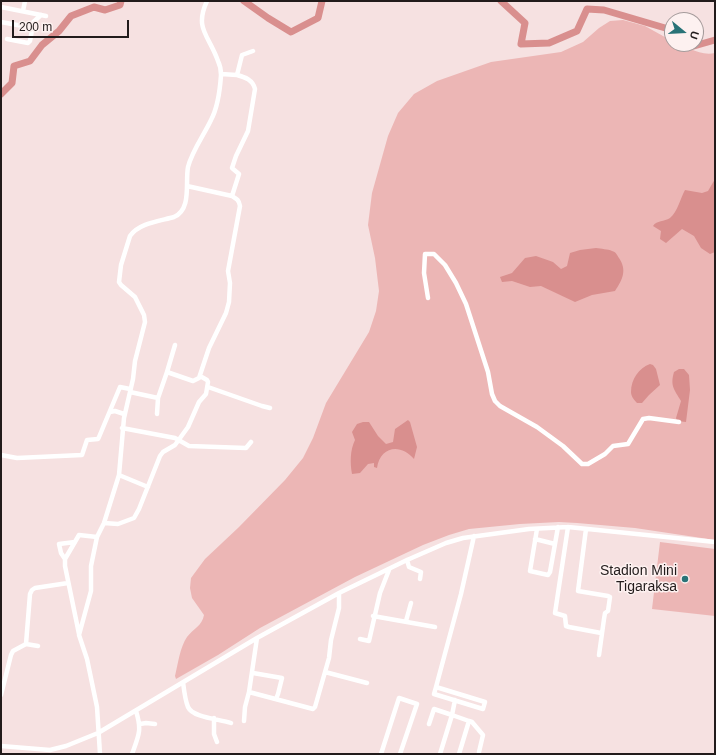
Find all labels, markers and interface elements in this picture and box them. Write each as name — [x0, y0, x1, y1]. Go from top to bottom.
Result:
scale bar — [14, 12, 131, 38]
north arrow — [664, 12, 704, 52]
text: 200 m — [19, 20, 52, 34]
text: U — [688, 30, 701, 41]
place label: Stadion Mini Tigaraksa — [600, 563, 677, 596]
marker: Stadion Mini Tigaraksa — [680, 574, 690, 584]

